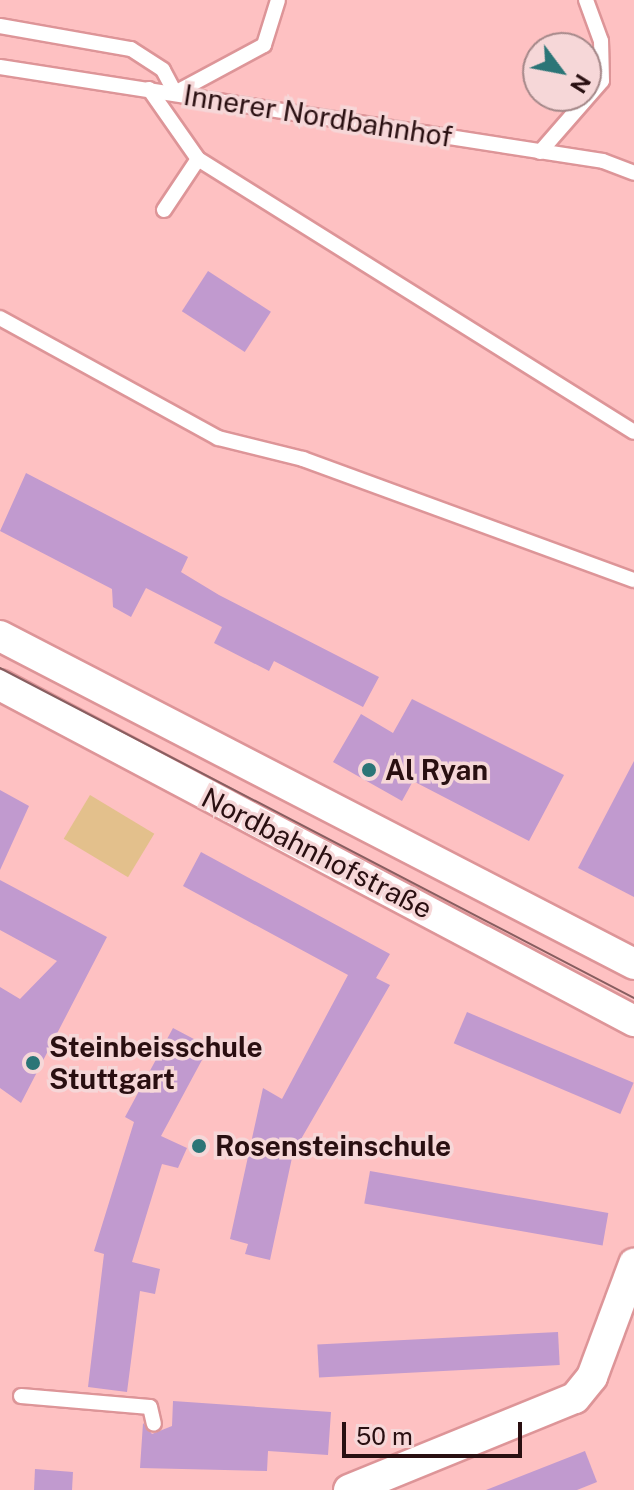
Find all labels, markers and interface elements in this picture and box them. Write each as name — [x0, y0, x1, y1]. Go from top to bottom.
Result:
north arrow — [522, 32, 602, 112]
text: N — [565, 69, 596, 98]
street label: Innerer Nordbahnhof — [181, 78, 455, 154]
place label: Al Ryan — [385, 753, 488, 787]
marker: Al Ryan — [360, 761, 378, 779]
street label: Nordbahnhofstraße — [196, 780, 438, 926]
place label: Steinbeisschule Stuttgart — [49, 1030, 263, 1096]
marker: Steinbeisschule Stuttgart — [24, 1054, 42, 1072]
place label: Rosensteinschule — [215, 1129, 451, 1163]
marker: Rosensteinschule — [190, 1137, 208, 1155]
scale bar — [346, 1406, 526, 1456]
text: 50 m — [356, 1422, 413, 1450]

